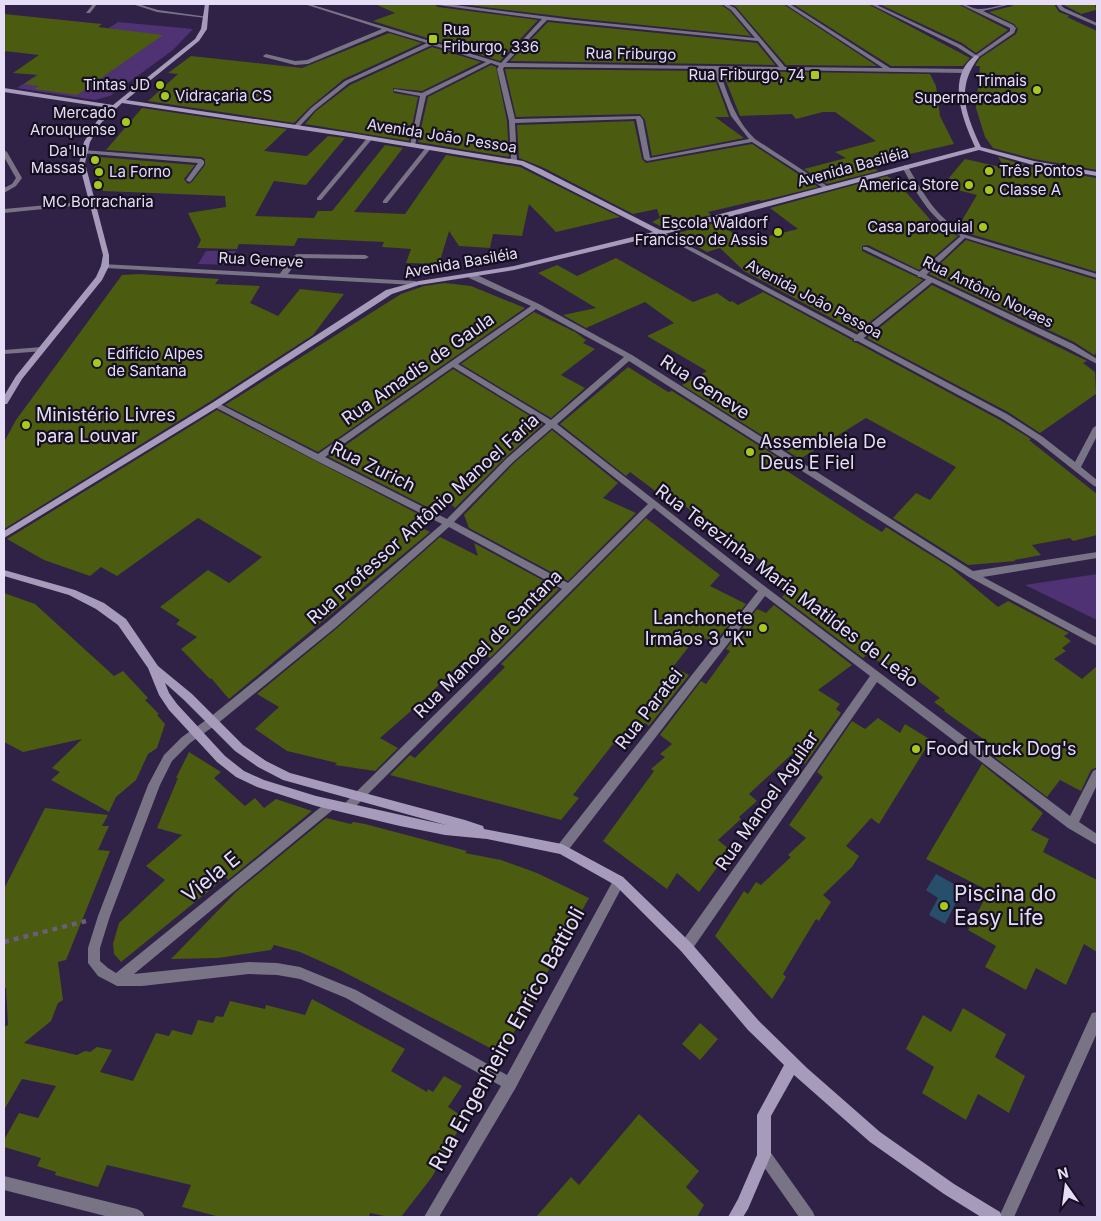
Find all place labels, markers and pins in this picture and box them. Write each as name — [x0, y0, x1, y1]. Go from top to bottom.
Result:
place label: Rua Friburgo, 336 — [443, 20, 539, 56]
marker: Rua Friburgo, 336 — [427, 33, 439, 45]
place label: Rua Friburgo, 74 — [688, 65, 805, 84]
marker: Rua Friburgo, 74 — [809, 69, 821, 81]
place label: Trimais Supermercados — [914, 71, 1027, 107]
place label: Tintas JD — [83, 75, 150, 94]
marker: Tintas JD — [154, 79, 166, 91]
marker: Trimais Supermercados — [1031, 84, 1043, 96]
place label: Vidraçaria CS — [175, 86, 272, 105]
marker: Vidraçaria CS — [159, 90, 171, 102]
place label: Mercado Arouquense — [30, 103, 116, 139]
marker: Mercado Arouquense — [120, 116, 132, 128]
place label: Da'lu Massas — [31, 141, 85, 177]
marker: Da'lu Massas — [89, 154, 101, 166]
place label: Três Pontos — [999, 161, 1083, 180]
place label: La Forno — [109, 162, 171, 181]
marker: Três Pontos — [983, 165, 995, 177]
marker: La Forno — [93, 166, 105, 178]
place label: America Store — [858, 175, 959, 194]
marker: MC Borracharia — [92, 179, 104, 191]
marker: America Store — [963, 179, 975, 191]
place label: Classe A — [999, 180, 1061, 199]
marker: Classe A — [983, 184, 995, 196]
place label: MC Borracharia — [42, 192, 154, 211]
place label: Escola Waldorf Francisco de Assis — [635, 213, 768, 249]
place label: Casa paroquial — [867, 217, 973, 236]
marker: Casa paroquial — [977, 221, 989, 233]
marker: Escola Waldorf Francisco de Assis — [772, 226, 784, 238]
place label: Edifício Alpes de Santana — [107, 344, 203, 380]
marker: Edifício Alpes de Santana — [91, 357, 103, 369]
place label: Ministério Livres para Louvar — [36, 404, 176, 446]
marker: Ministério Livres para Louvar — [20, 419, 32, 431]
place label: Assembleia De Deus E Fiel — [760, 431, 887, 473]
marker: Assembleia De Deus E Fiel — [744, 446, 756, 458]
place label: Lanchonete Irmãos 3 "K" — [645, 607, 753, 649]
marker: Lanchonete Irmãos 3 "K" — [757, 622, 769, 634]
place label: Food Truck Dog's — [926, 738, 1077, 759]
marker: Food Truck Dog's — [910, 743, 922, 755]
place label: Piscina do Easy Life — [954, 881, 1056, 930]
marker: Piscina do Easy Life — [938, 900, 950, 912]

